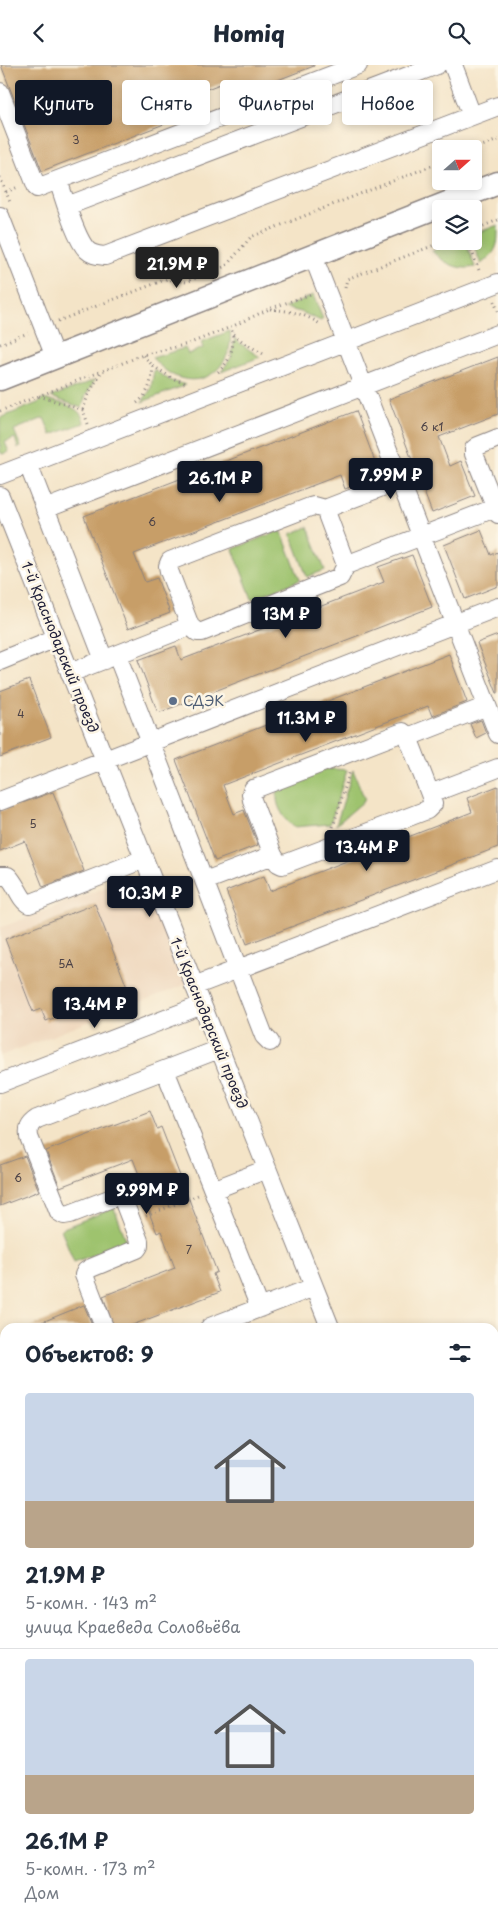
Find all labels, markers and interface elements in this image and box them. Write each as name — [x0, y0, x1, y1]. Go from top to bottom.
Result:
text: Homiq — [213, 16, 285, 49]
icon: back — [25, 19, 53, 47]
icon: search — [445, 19, 473, 47]
chip: Купить — [15, 80, 112, 125]
chip: Снять — [122, 80, 210, 125]
chip: Фильтры — [220, 80, 332, 125]
chip: Новое — [342, 80, 433, 125]
house number: 3 — [72, 131, 80, 148]
north arrow — [432, 140, 482, 190]
map controls — [432, 140, 482, 250]
button: layers — [432, 200, 482, 250]
pin: 21.9M ₽ — [131, 247, 223, 289]
text: 21.9M ₽ — [147, 251, 207, 275]
house number: 6 к1 — [421, 418, 443, 435]
pin: 7.99M ₽ — [345, 457, 437, 500]
pin: 26.1M ₽ — [174, 461, 266, 503]
text: 7.99M ₽ — [360, 462, 422, 486]
text: 26.1M ₽ — [188, 465, 252, 489]
house number: 6 — [148, 513, 156, 530]
street label: 1-й Краснодарский проезд — [16, 558, 104, 736]
pin: 13M ₽ — [251, 597, 321, 639]
text: 13M ₽ — [262, 601, 310, 625]
place label: СДЭК — [183, 690, 224, 711]
marker: СДЭК — [167, 695, 179, 707]
pin: 11.3M ₽ — [260, 701, 352, 743]
house number: 4 — [17, 705, 25, 722]
text: 11.3M ₽ — [277, 705, 335, 729]
house number: 5 — [29, 815, 37, 832]
pin: 13.4M ₽ — [321, 829, 413, 872]
text: 13.4M ₽ — [336, 834, 399, 858]
pin: 10.3M ₽ — [104, 875, 196, 918]
text: 10.3M ₽ — [118, 880, 182, 904]
street label: 1-й Краснодарский проезд — [165, 934, 253, 1112]
house number: 5А — [58, 955, 74, 972]
pin: 13.4M ₽ — [49, 987, 141, 1029]
text: 13.4M ₽ — [64, 991, 127, 1015]
house number: 6 — [14, 1169, 22, 1186]
pin: 9.99M ₽ — [101, 1173, 193, 1215]
text: 9.99M ₽ — [116, 1177, 178, 1201]
house number: 7 — [186, 1241, 192, 1258]
text: Объектов: 9 — [25, 1337, 154, 1369]
icon: filters — [446, 1339, 474, 1367]
icon: home — [205, 1426, 295, 1516]
text: 21.9M ₽ — [25, 1558, 105, 1590]
text: 5-комн. · 143 m² — [25, 1590, 157, 1614]
text: улица Краеведа Соловьёва — [25, 1614, 240, 1638]
icon: home — [205, 1691, 295, 1781]
text: 26.1M ₽ — [25, 1824, 108, 1856]
text: 5-комн. · 173 m² — [25, 1856, 155, 1880]
text: Дом — [25, 1880, 59, 1904]

